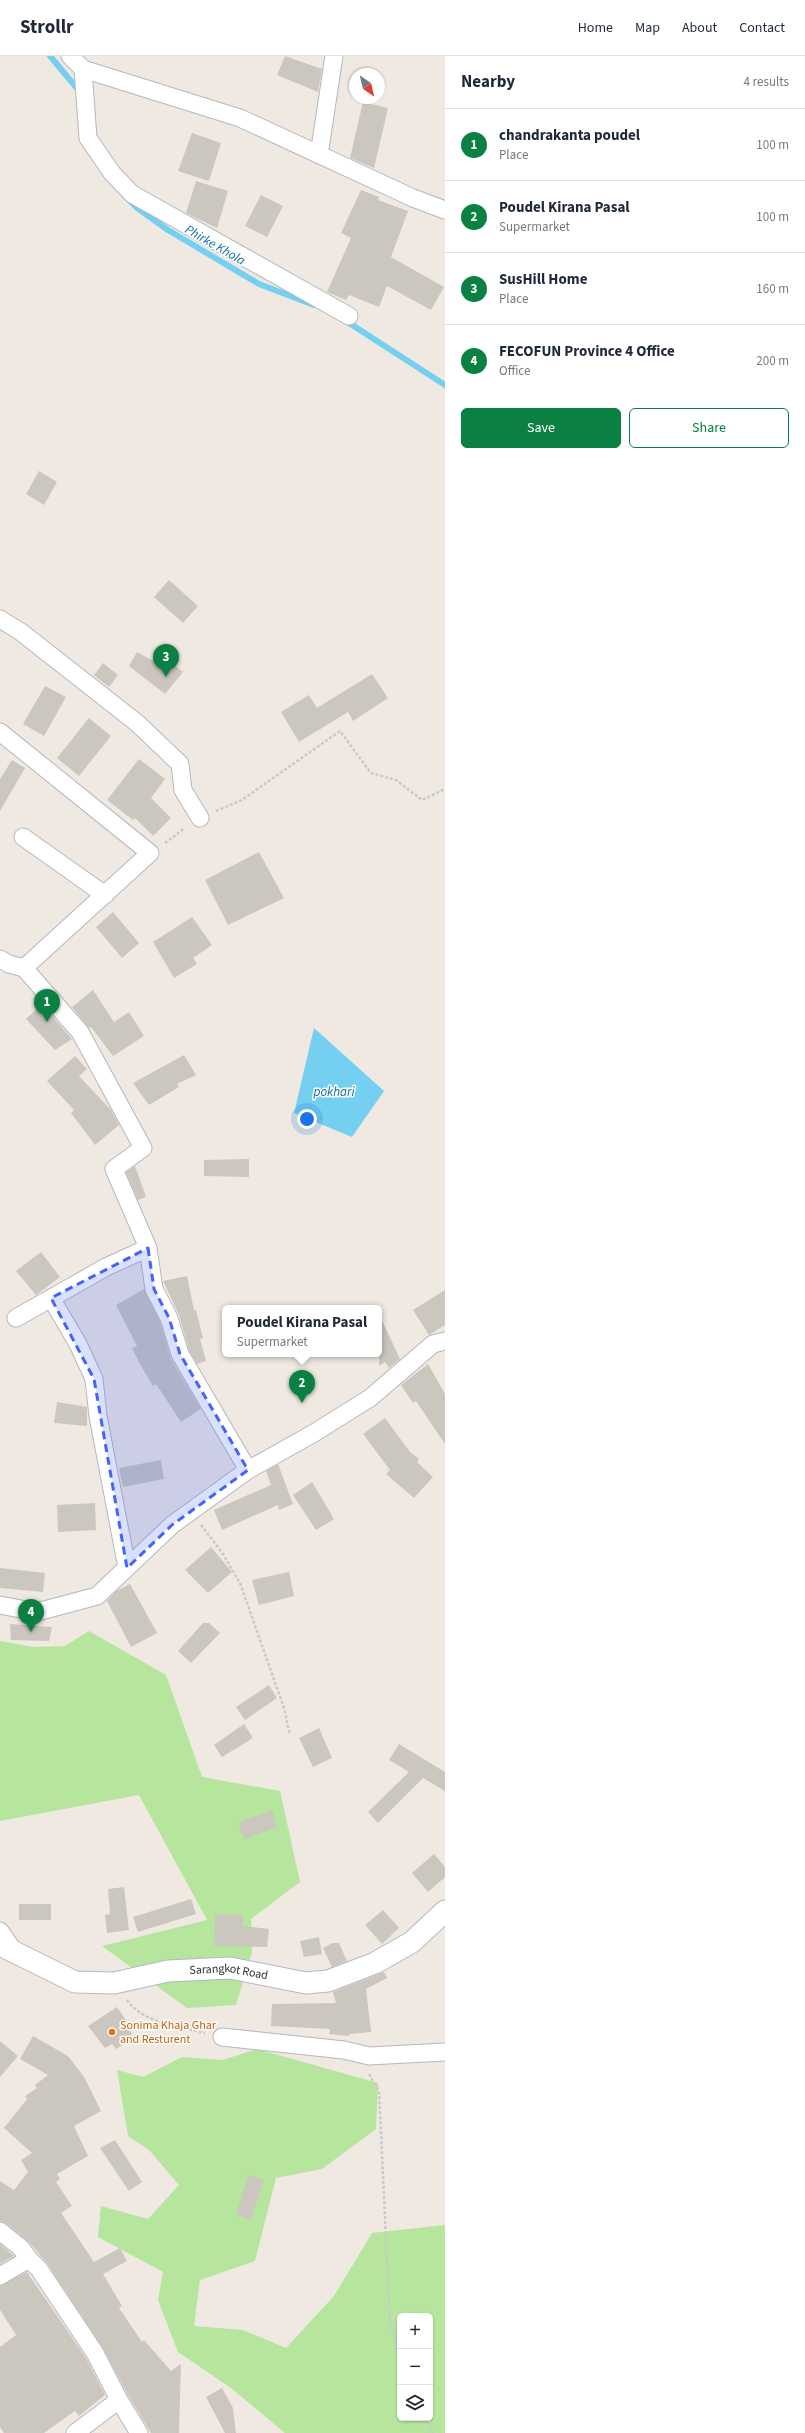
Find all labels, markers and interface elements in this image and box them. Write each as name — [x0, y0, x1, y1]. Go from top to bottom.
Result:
text: Strollr — [20, 14, 74, 41]
text: Home — [578, 18, 613, 38]
text: Map — [635, 18, 660, 38]
text: About — [682, 18, 717, 38]
text: Contact — [739, 18, 785, 38]
north arrow — [349, 68, 385, 104]
text: Nearby — [461, 70, 515, 94]
text: 4 results — [744, 73, 789, 91]
text: chandrakanta poudel — [499, 125, 640, 146]
text: 1 — [471, 136, 477, 154]
text: 100 m — [756, 136, 789, 154]
text: Place — [499, 146, 528, 164]
text: Poudel Kirana Pasal — [499, 197, 630, 218]
text: 2 — [471, 208, 477, 226]
text: 100 m — [756, 208, 789, 226]
text: Supermarket — [499, 218, 570, 236]
water label: Phirke Khola — [181, 220, 249, 270]
text: SusHill Home — [499, 269, 587, 290]
text: 3 — [471, 280, 477, 298]
text: 160 m — [756, 280, 789, 298]
text: Place — [499, 290, 528, 308]
text: FECOFUN Province 4 Office — [499, 341, 675, 362]
text: 4 — [471, 352, 477, 370]
text: 200 m — [756, 352, 789, 370]
text: Office — [499, 362, 530, 380]
button: Save — [461, 408, 621, 448]
button: Share — [629, 408, 789, 448]
pin: 3 — [153, 644, 179, 677]
pin: 1 — [34, 989, 60, 1022]
water label: pokhari — [312, 1083, 355, 1101]
your location — [297, 1109, 317, 1129]
popup — [222, 1305, 382, 1357]
text: Poudel Kirana Pasal — [237, 1312, 367, 1333]
text: Supermarket — [237, 1333, 308, 1351]
pin: 2 — [289, 1370, 315, 1403]
pin: 4 — [18, 1599, 44, 1632]
street label: Sarangkot Road — [189, 1959, 270, 1984]
place label: Sonima Khaja Ghar and Resturent — [120, 2017, 217, 2048]
marker: Sonima Khaja Ghar and Resturent — [107, 2027, 117, 2037]
map controls — [397, 2313, 433, 2421]
button: + — [397, 2313, 433, 2349]
button: − — [397, 2349, 433, 2385]
button: layers — [397, 2385, 433, 2421]

